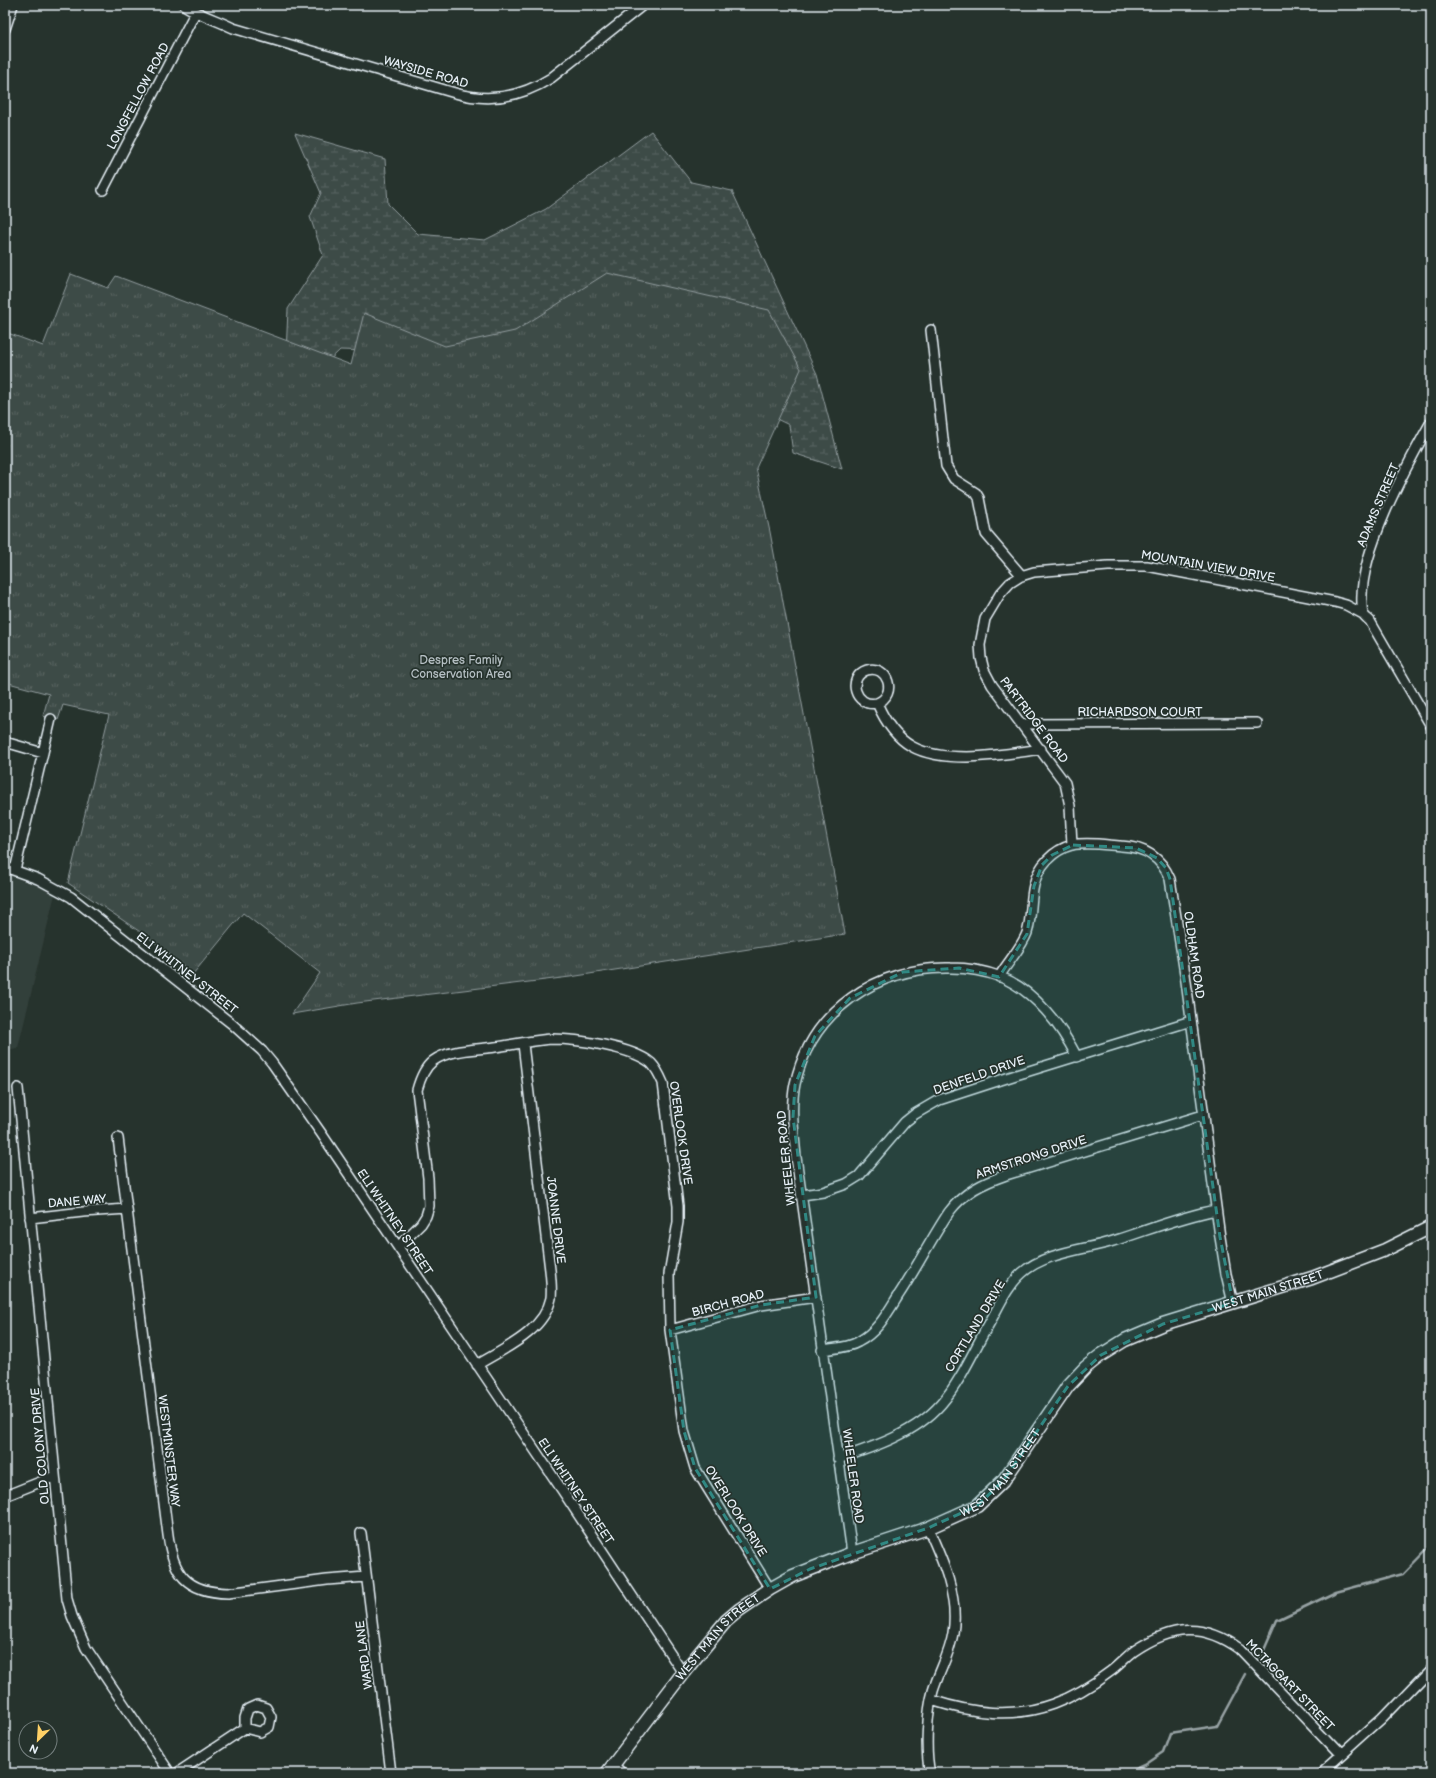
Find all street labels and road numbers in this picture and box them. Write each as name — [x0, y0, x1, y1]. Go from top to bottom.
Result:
street label: LONGFELLOW ROAD — [104, 40, 173, 152]
street label: WAYSIDE ROAD — [382, 53, 470, 92]
street label: ADAMS STREET — [1354, 460, 1403, 549]
street label: MOUNTAIN VIEW DRIVE — [1140, 547, 1276, 586]
street label: PARTRIDGE ROAD — [996, 674, 1071, 767]
street label: RICHARDSON COURT — [1078, 705, 1203, 720]
street label: OLDHAM ROAD — [1180, 911, 1207, 1000]
street label: ELI WHITNEY STREET — [133, 929, 241, 1018]
street label: DENFELD DRIVE — [931, 1053, 1027, 1098]
street label: OVERLOOK DRIVE — [666, 1080, 695, 1186]
street label: WHEELER ROAD — [774, 1109, 799, 1206]
street label: ARMSTRONG DRIVE — [974, 1132, 1089, 1182]
street label: ELI WHITNEY STREET — [354, 1166, 436, 1279]
street label: JOANNE DRIVE — [543, 1175, 568, 1265]
street label: DANE WAY — [47, 1191, 108, 1212]
street label: WEST MAIN STREET — [1211, 1267, 1327, 1316]
street label: CORTLAND DRIVE — [942, 1277, 1009, 1375]
street label: BIRCH ROAD — [690, 1287, 766, 1320]
street label: OLD COLONY DRIVE — [28, 1387, 53, 1505]
street label: WESTMINSTER WAY — [154, 1394, 183, 1509]
street label: WEST MAIN STREET — [958, 1425, 1045, 1521]
street label: WHEELER ROAD — [838, 1428, 867, 1525]
street label: ELI WHITNEY STREET — [535, 1435, 617, 1548]
street label: OVERLOOK DRIVE — [701, 1463, 770, 1560]
street label: WEST MAIN STREET — [673, 1590, 764, 1684]
street label: WARD LANE — [353, 1620, 376, 1690]
street label: MCTAGGART STREET — [1242, 1636, 1338, 1735]

